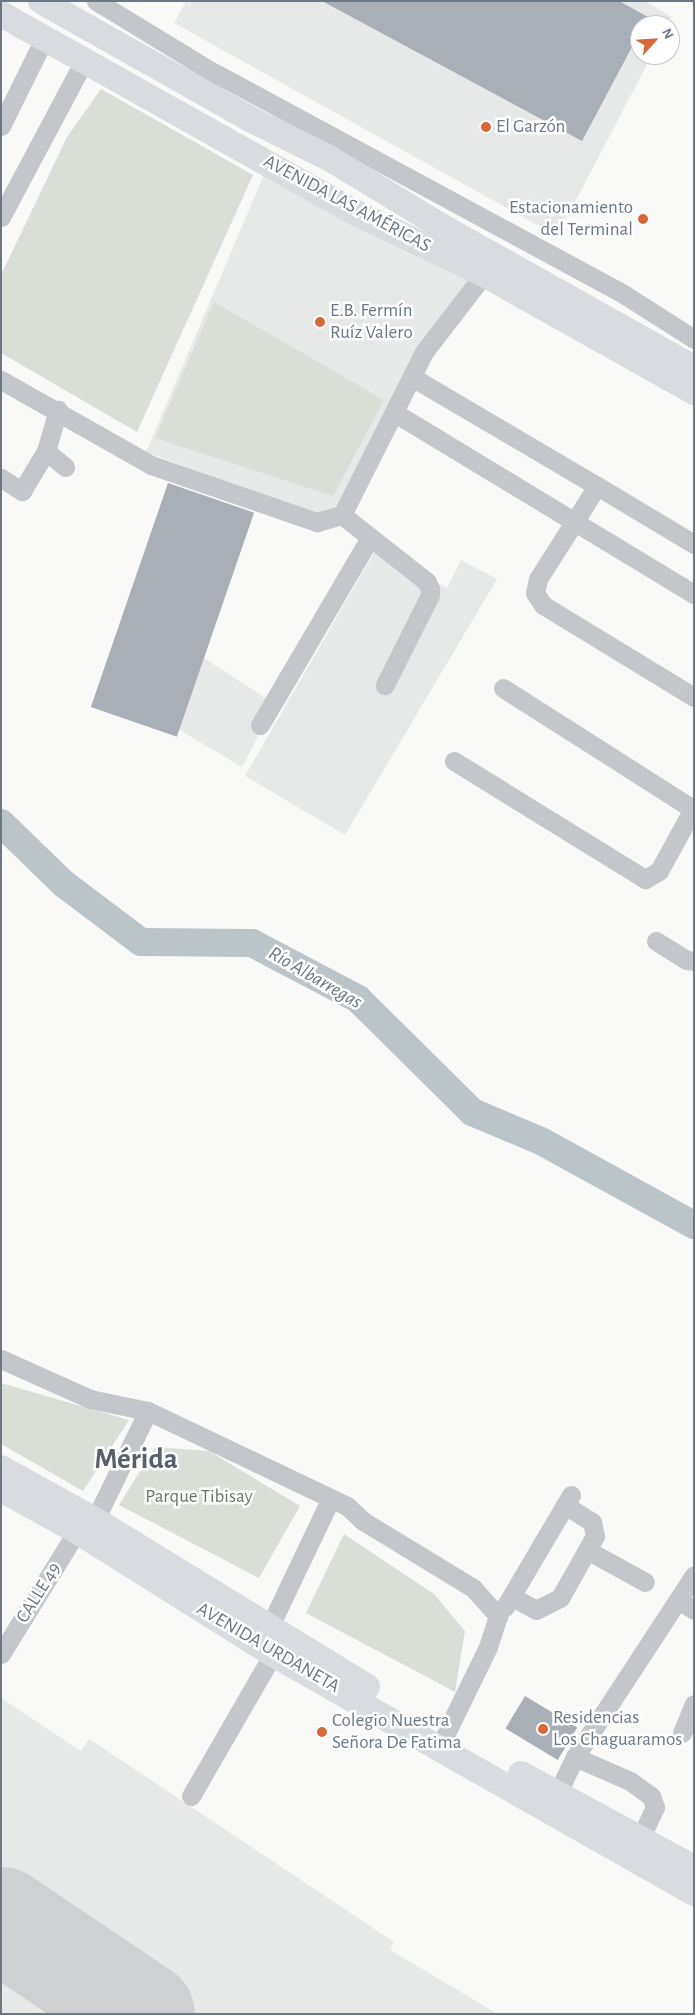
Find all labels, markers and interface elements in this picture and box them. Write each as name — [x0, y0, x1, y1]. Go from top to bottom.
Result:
north arrow — [630, 15, 680, 65]
text: N — [659, 26, 676, 41]
place label: El Garzón — [496, 116, 565, 138]
marker: El Garzón — [480, 121, 492, 133]
street label: AVENIDA LAS AMÉRICAS — [260, 150, 434, 258]
place label: Estacionamiento del Terminal — [509, 197, 633, 241]
marker: Estacionamiento del Terminal — [637, 213, 649, 225]
place label: E.B. Fermín Ruíz Valero — [330, 300, 413, 344]
marker: E.B. Fermín Ruíz Valero — [314, 316, 326, 328]
water label: Río Albarregas — [264, 942, 366, 1014]
district label: Mérida — [94, 1443, 178, 1477]
park label: Parque Tibisay — [145, 1486, 253, 1508]
street label: CALLE 49 — [12, 1559, 66, 1627]
street label: AVENIDA URDANETA — [192, 1598, 344, 1698]
place label: Residencias Los Chaguaramos — [553, 1707, 682, 1751]
place label: Colegio Nuestra Señora De Fatima — [332, 1710, 461, 1754]
marker: Residencias Los Chaguaramos — [537, 1723, 549, 1735]
marker: Colegio Nuestra Señora De Fatima — [316, 1726, 328, 1738]

